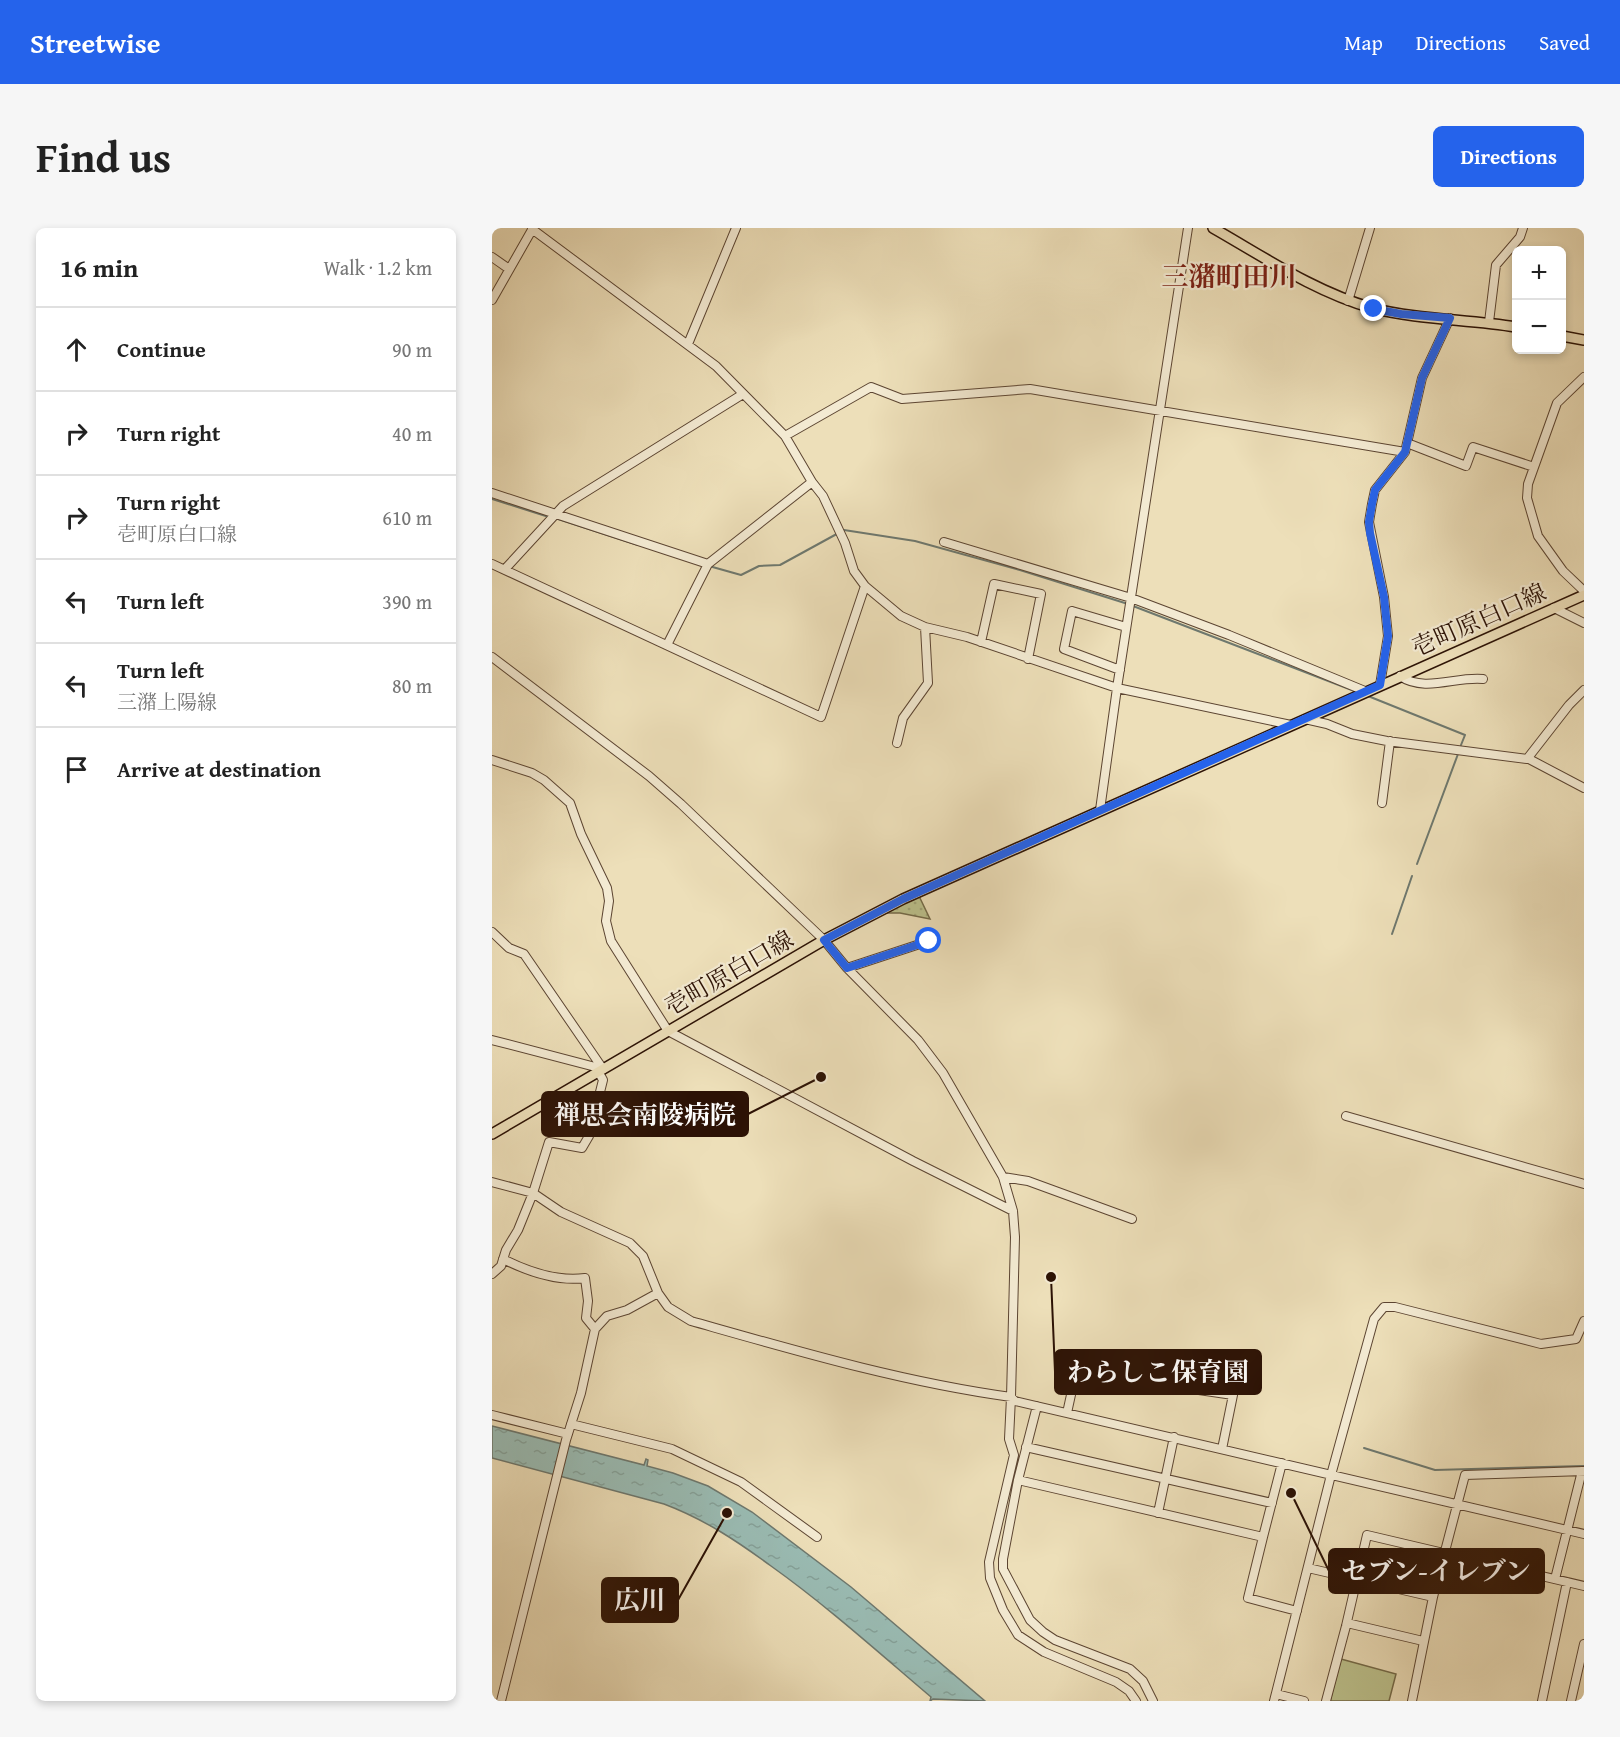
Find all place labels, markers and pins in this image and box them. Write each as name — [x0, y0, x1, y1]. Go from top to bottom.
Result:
callout: 禅思会南陵病院 — [542, 1092, 748, 1136]
callout: わらしこ保育園 — [1055, 1350, 1261, 1394]
callout: セブン-イレブン — [1329, 1549, 1544, 1593]
callout: 広川 — [602, 1578, 678, 1622]

